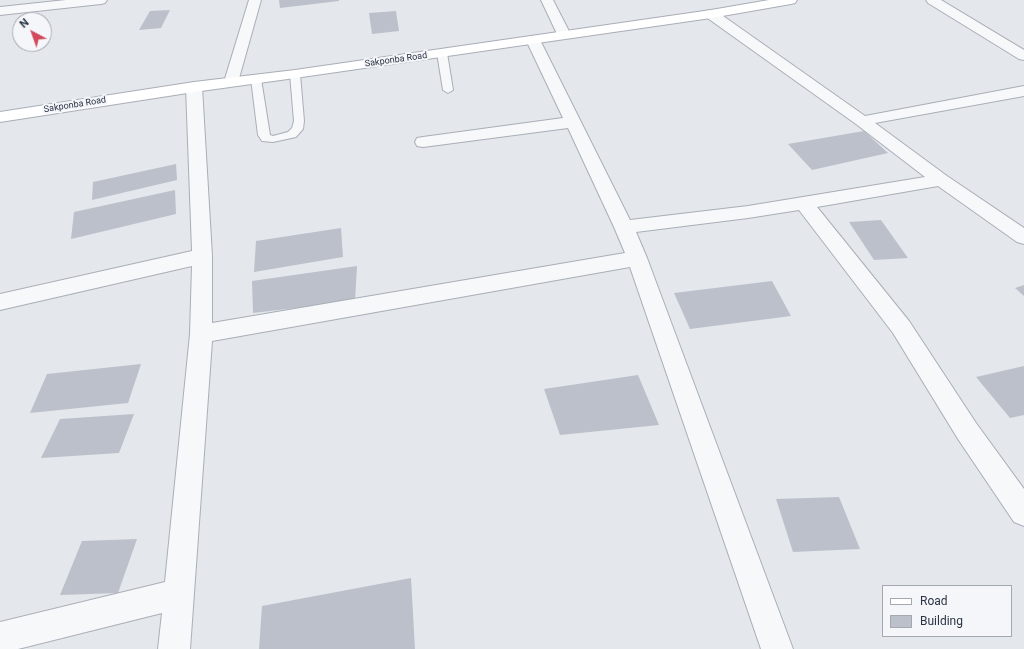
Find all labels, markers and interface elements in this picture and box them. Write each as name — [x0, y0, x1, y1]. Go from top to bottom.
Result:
north arrow — [12, 12, 52, 52]
text: N — [17, 16, 32, 31]
street label: Sakponba Road — [364, 50, 428, 70]
street label: Sakponba Road — [43, 95, 107, 115]
legend — [882, 585, 1012, 637]
text: Road — [920, 594, 948, 608]
text: Building — [920, 614, 963, 628]

